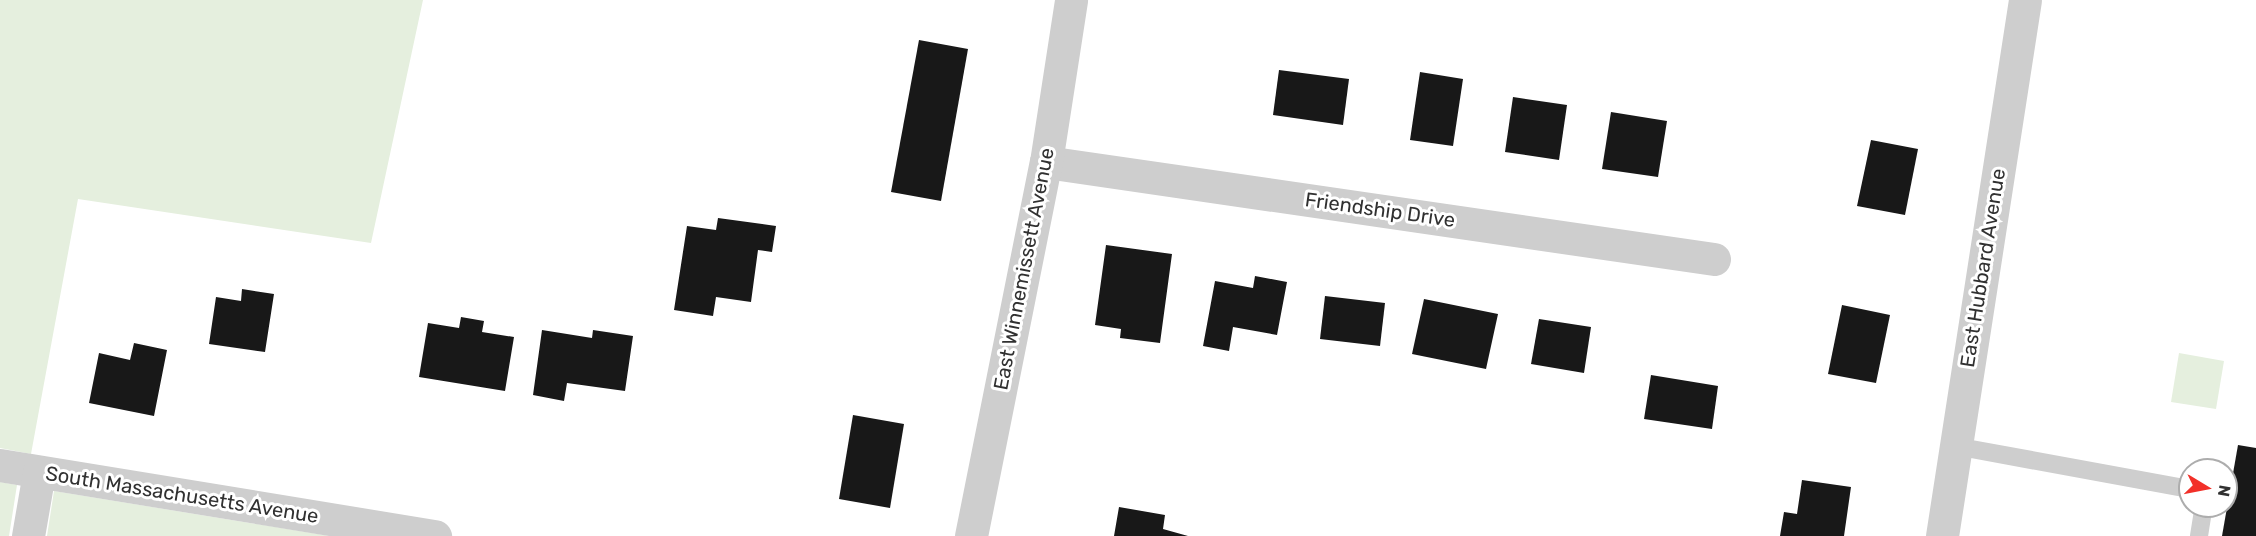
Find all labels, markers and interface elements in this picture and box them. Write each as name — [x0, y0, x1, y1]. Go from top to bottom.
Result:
street label: East Winnemissett Avenue — [989, 145, 1059, 393]
street label: East Hubbard Avenue — [1955, 167, 2011, 369]
street label: Friendship Drive — [1303, 188, 1457, 232]
north arrow — [2178, 458, 2238, 518]
street label: South Massachusetts Avenue — [44, 462, 320, 528]
text: N — [2214, 484, 2235, 498]

